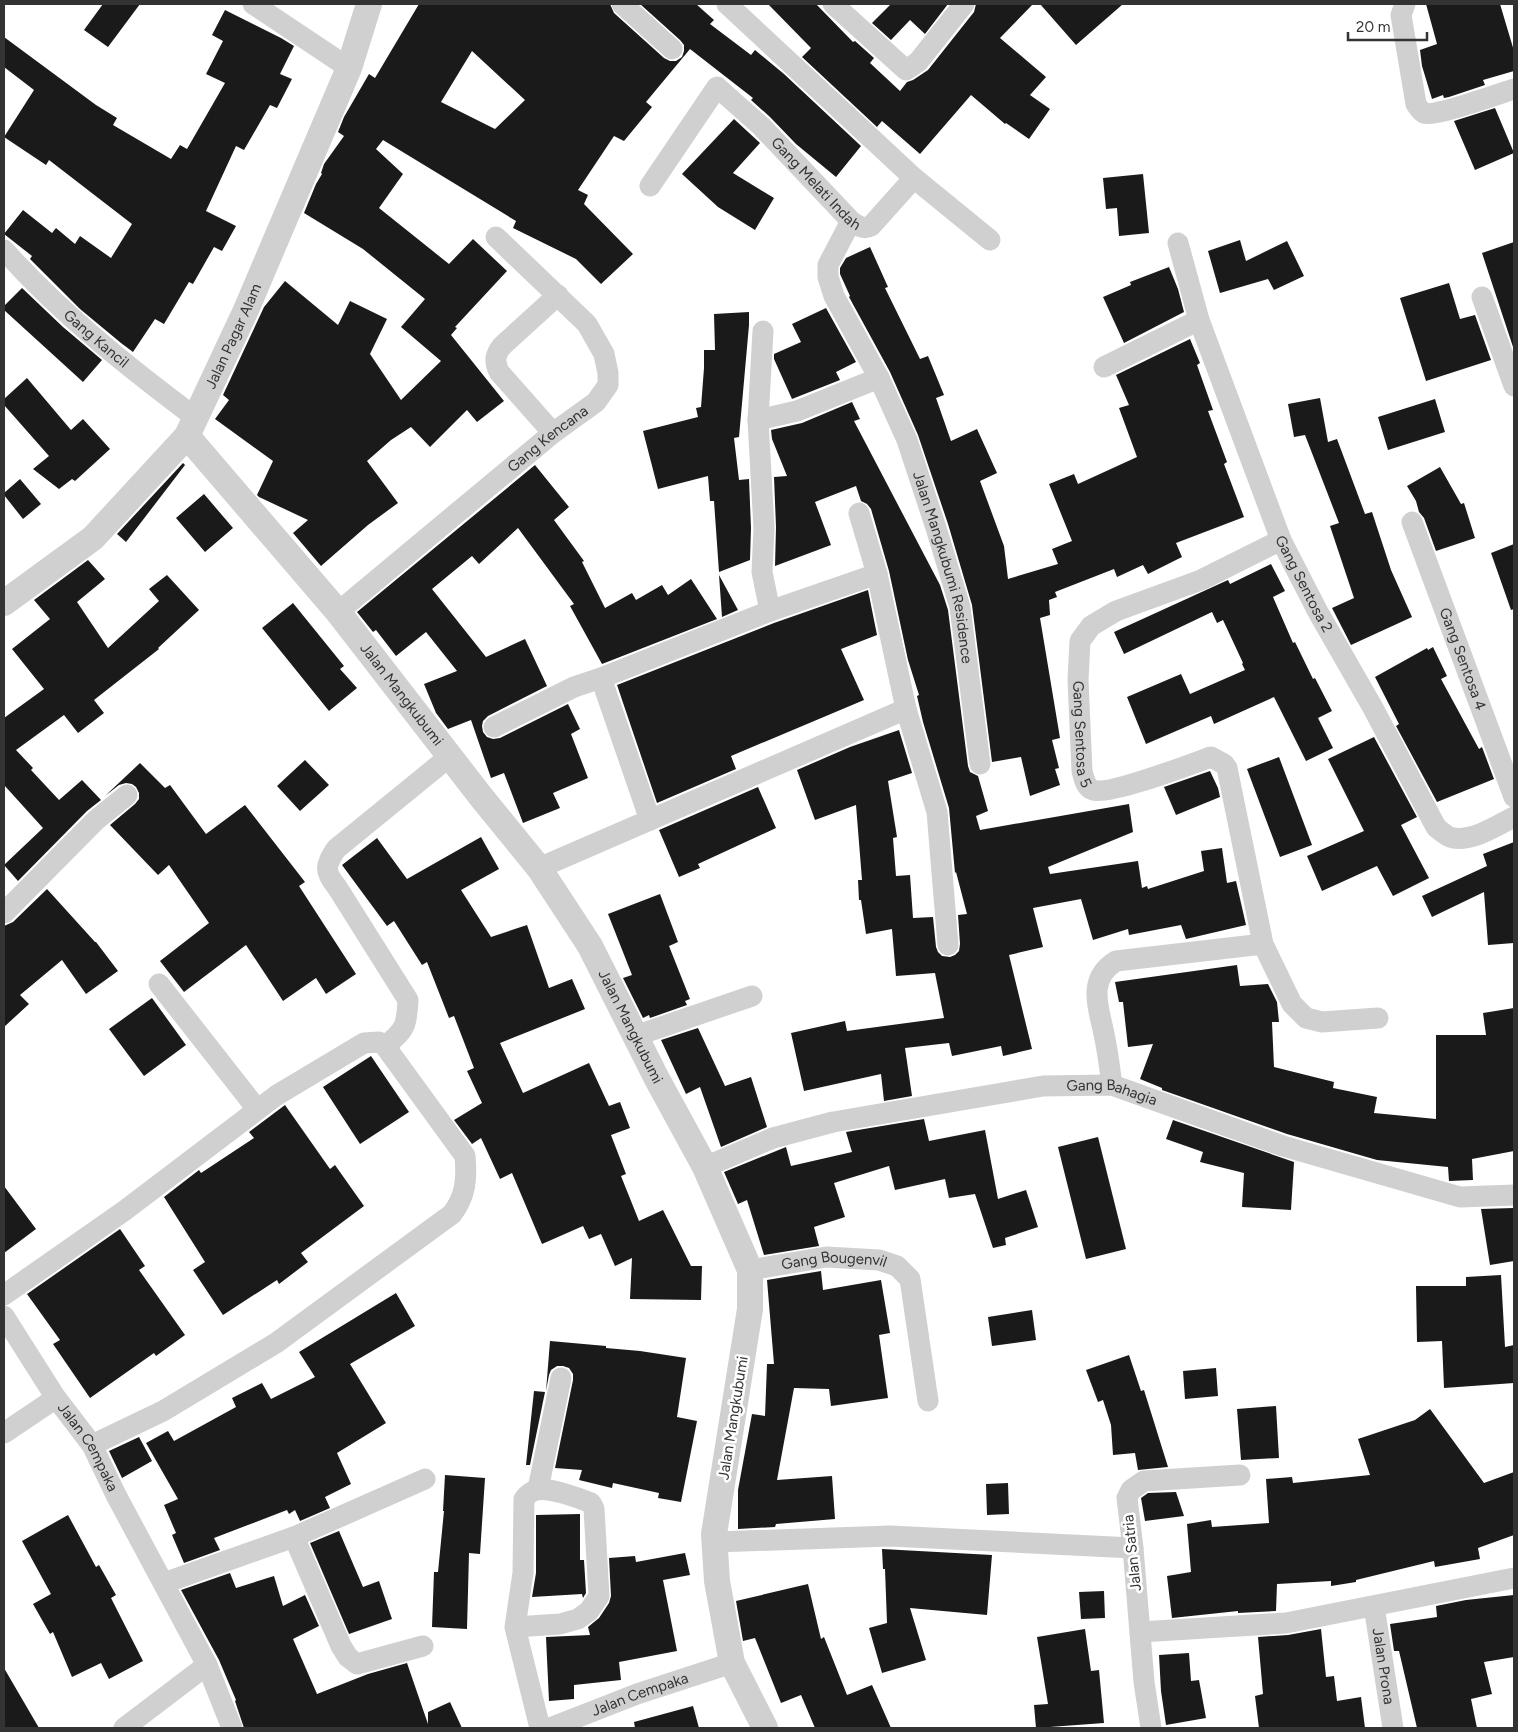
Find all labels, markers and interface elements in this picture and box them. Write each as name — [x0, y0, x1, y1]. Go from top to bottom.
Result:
scale bar — [1348, 10, 1427, 42]
text: 20 m — [1356, 18, 1390, 36]
street label: Gang Melati Indah — [767, 133, 864, 234]
street label: Jalan Pagar Alam — [201, 281, 265, 392]
street label: Gang Kancil — [60, 306, 132, 371]
street label: Gang Kencana — [504, 402, 591, 476]
street label: Jalan Mangkubumi Residence — [909, 469, 976, 665]
street label: Gang Sentosa 2 — [1271, 532, 1337, 635]
street label: Gang Sentosa 4 — [1436, 605, 1490, 713]
street label: Jalan Mangkubumi — [356, 639, 447, 749]
street label: Gang Sentosa 5 — [1069, 680, 1096, 791]
street label: Jalan Mangkubumi — [595, 967, 667, 1087]
street label: Gang Bahagia — [1066, 1076, 1160, 1109]
street label: Gang Bougenvil — [780, 1247, 889, 1273]
street label: Jalan Mangkubumi — [714, 1355, 752, 1481]
street label: Jalan Cempaka — [54, 1399, 122, 1494]
street label: Jalan Satria — [1119, 1514, 1145, 1592]
street label: Jalan Prona — [1369, 1627, 1398, 1706]
street label: Jalan Cempaka — [589, 1669, 691, 1720]

